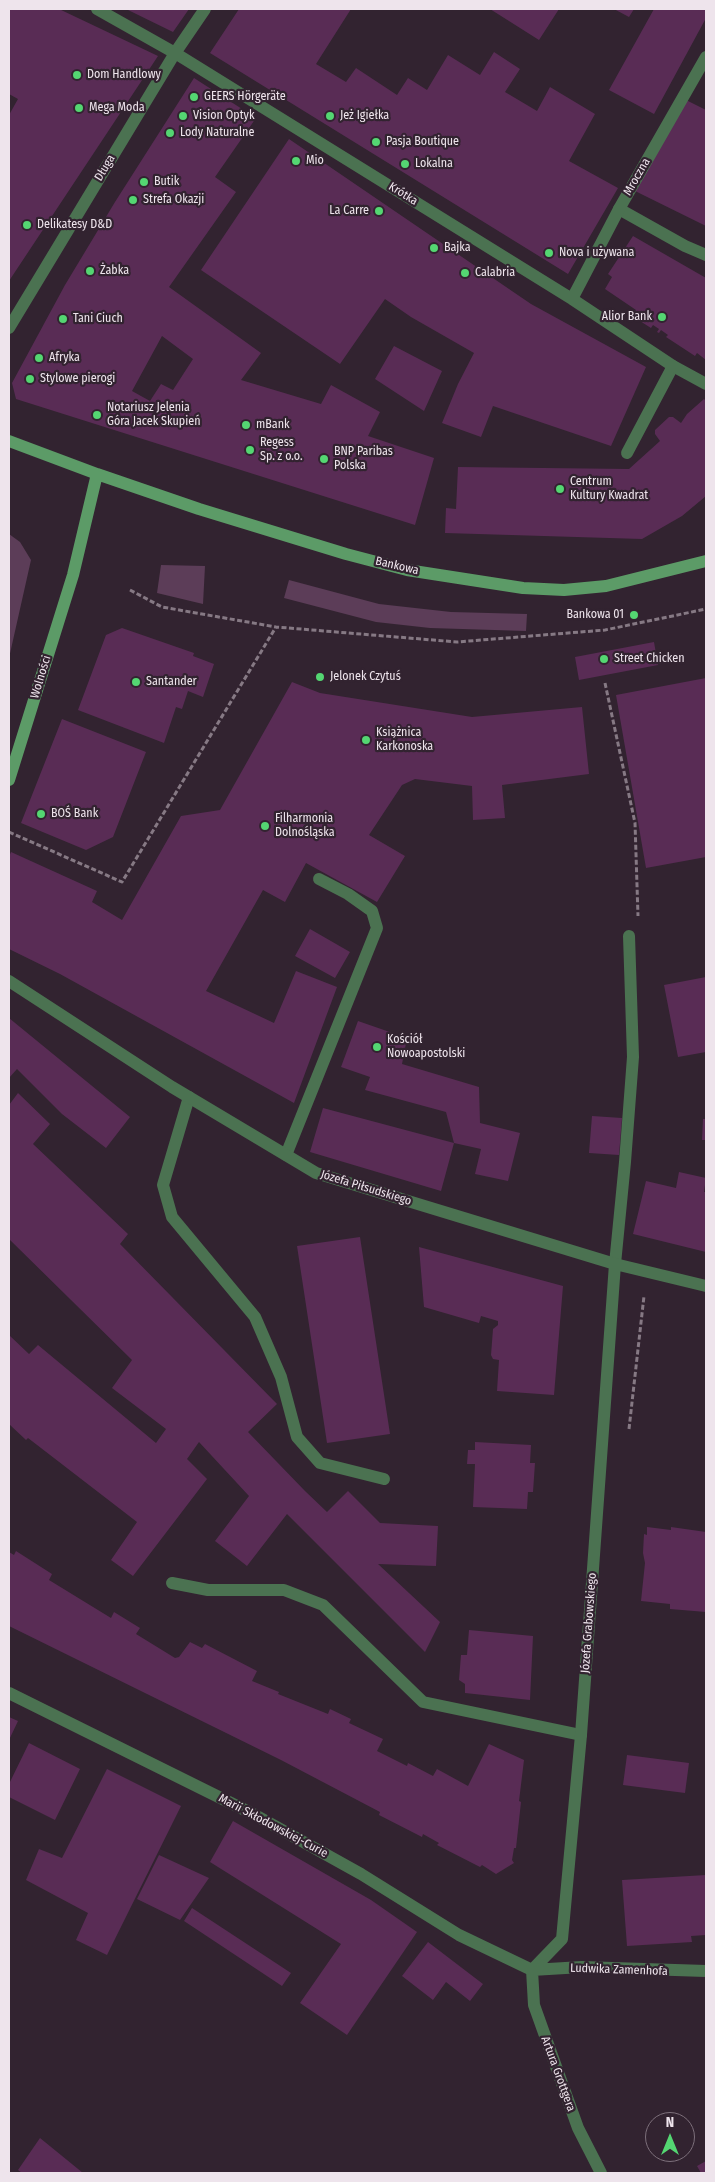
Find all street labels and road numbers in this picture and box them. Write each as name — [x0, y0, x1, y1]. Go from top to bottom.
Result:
street label: Długa — [92, 152, 118, 184]
street label: Mroczna — [621, 156, 653, 198]
street label: Krótka — [386, 179, 420, 209]
street label: Bankowa — [374, 554, 420, 578]
street label: Wolności — [28, 654, 54, 700]
street label: Józefa Piłsudskiego — [319, 1167, 413, 1209]
street label: Józefa Grabowskiego — [578, 1572, 600, 1674]
street label: Marii Skłodowskiej-Curie — [216, 1791, 330, 1861]
street label: Ludwika Zamenhofa — [570, 1961, 668, 1979]
street label: Artura Grottgera — [538, 2034, 578, 2114]

